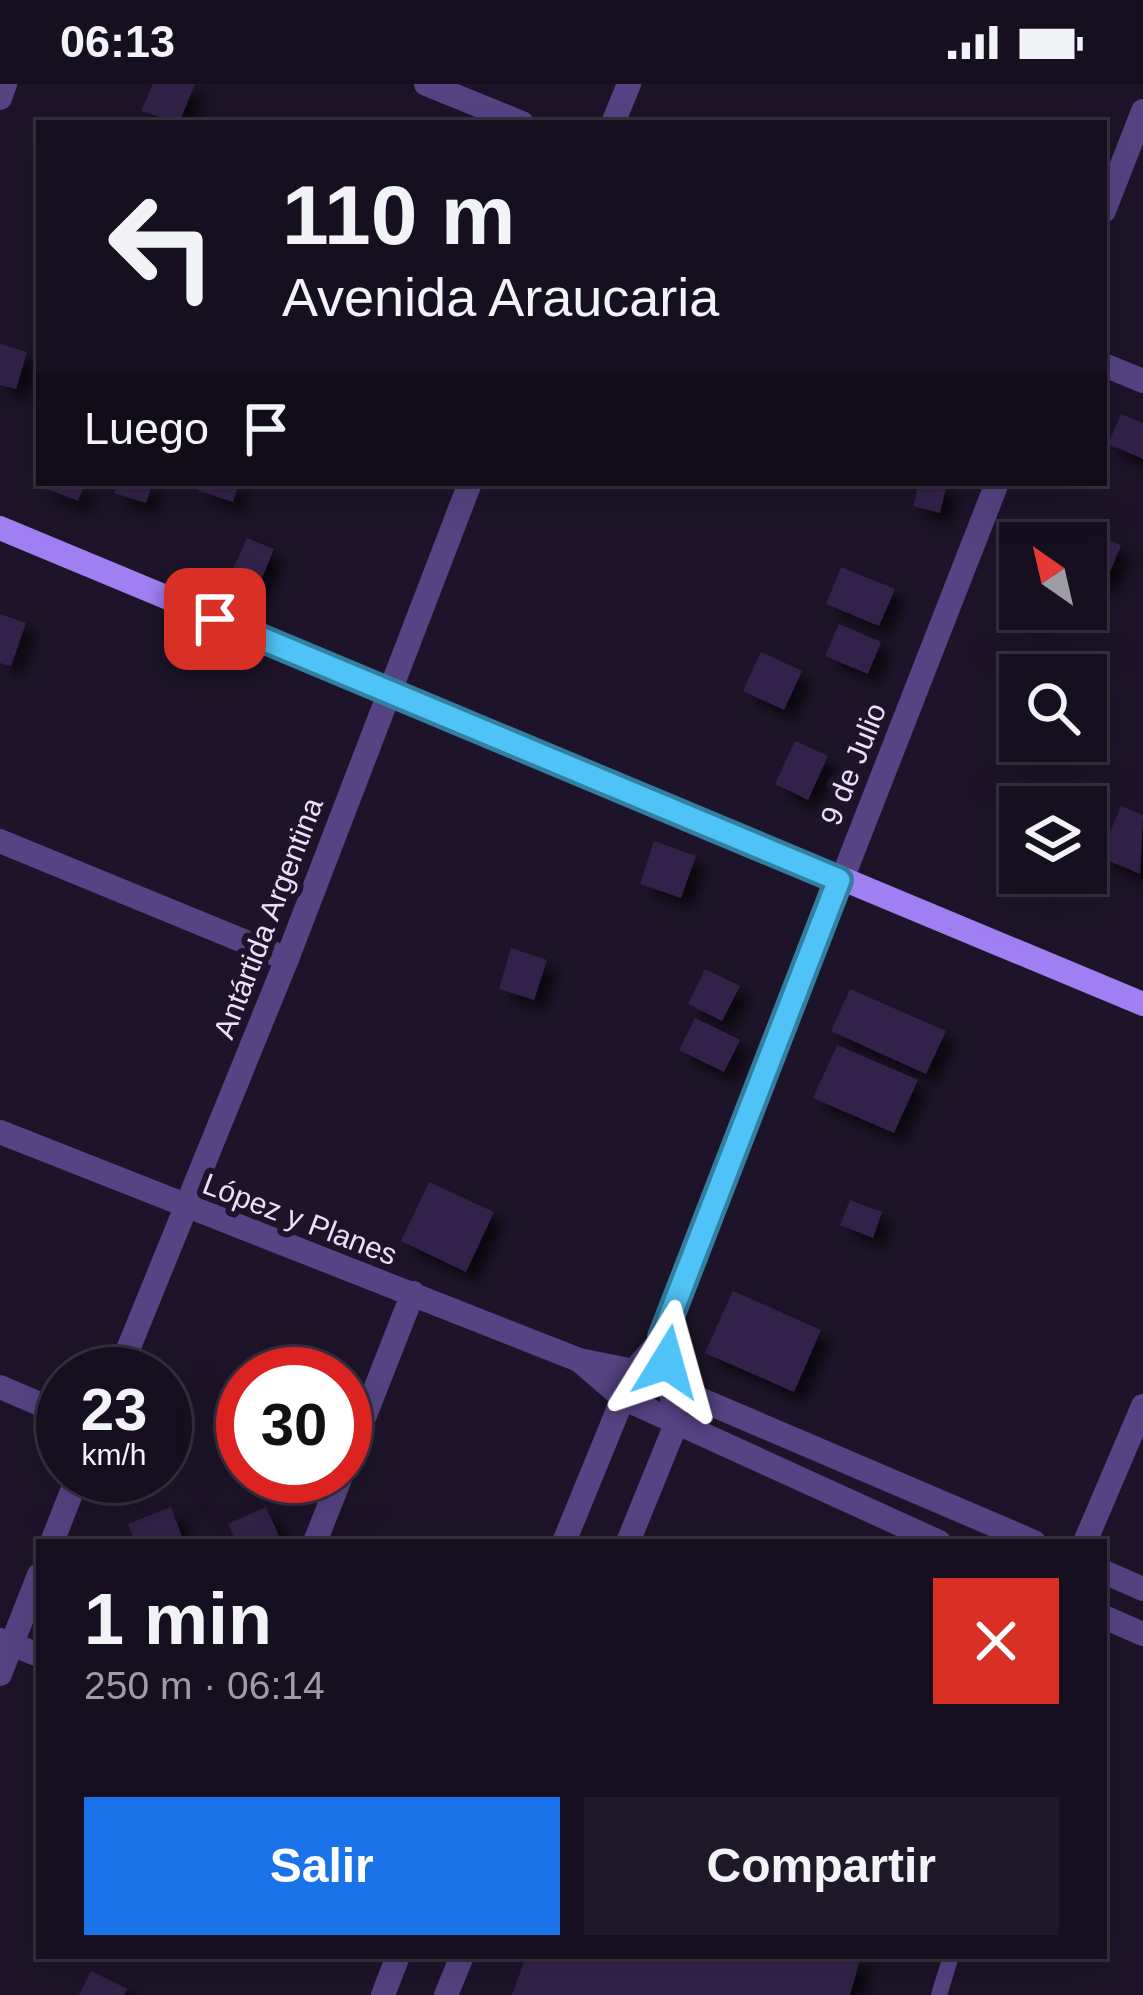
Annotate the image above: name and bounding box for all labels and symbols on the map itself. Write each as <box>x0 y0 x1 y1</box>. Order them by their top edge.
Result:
north arrow <box>999 522 1107 630</box>
pin <box>164 568 266 670</box>
street label: 9 de Julio <box>814 698 892 830</box>
street label: Antártida Argentina <box>207 793 329 1043</box>
street label: López y Planes <box>198 1167 402 1271</box>
position arrow <box>604 1299 730 1425</box>
speed limit sign: 30 <box>216 1347 372 1503</box>

